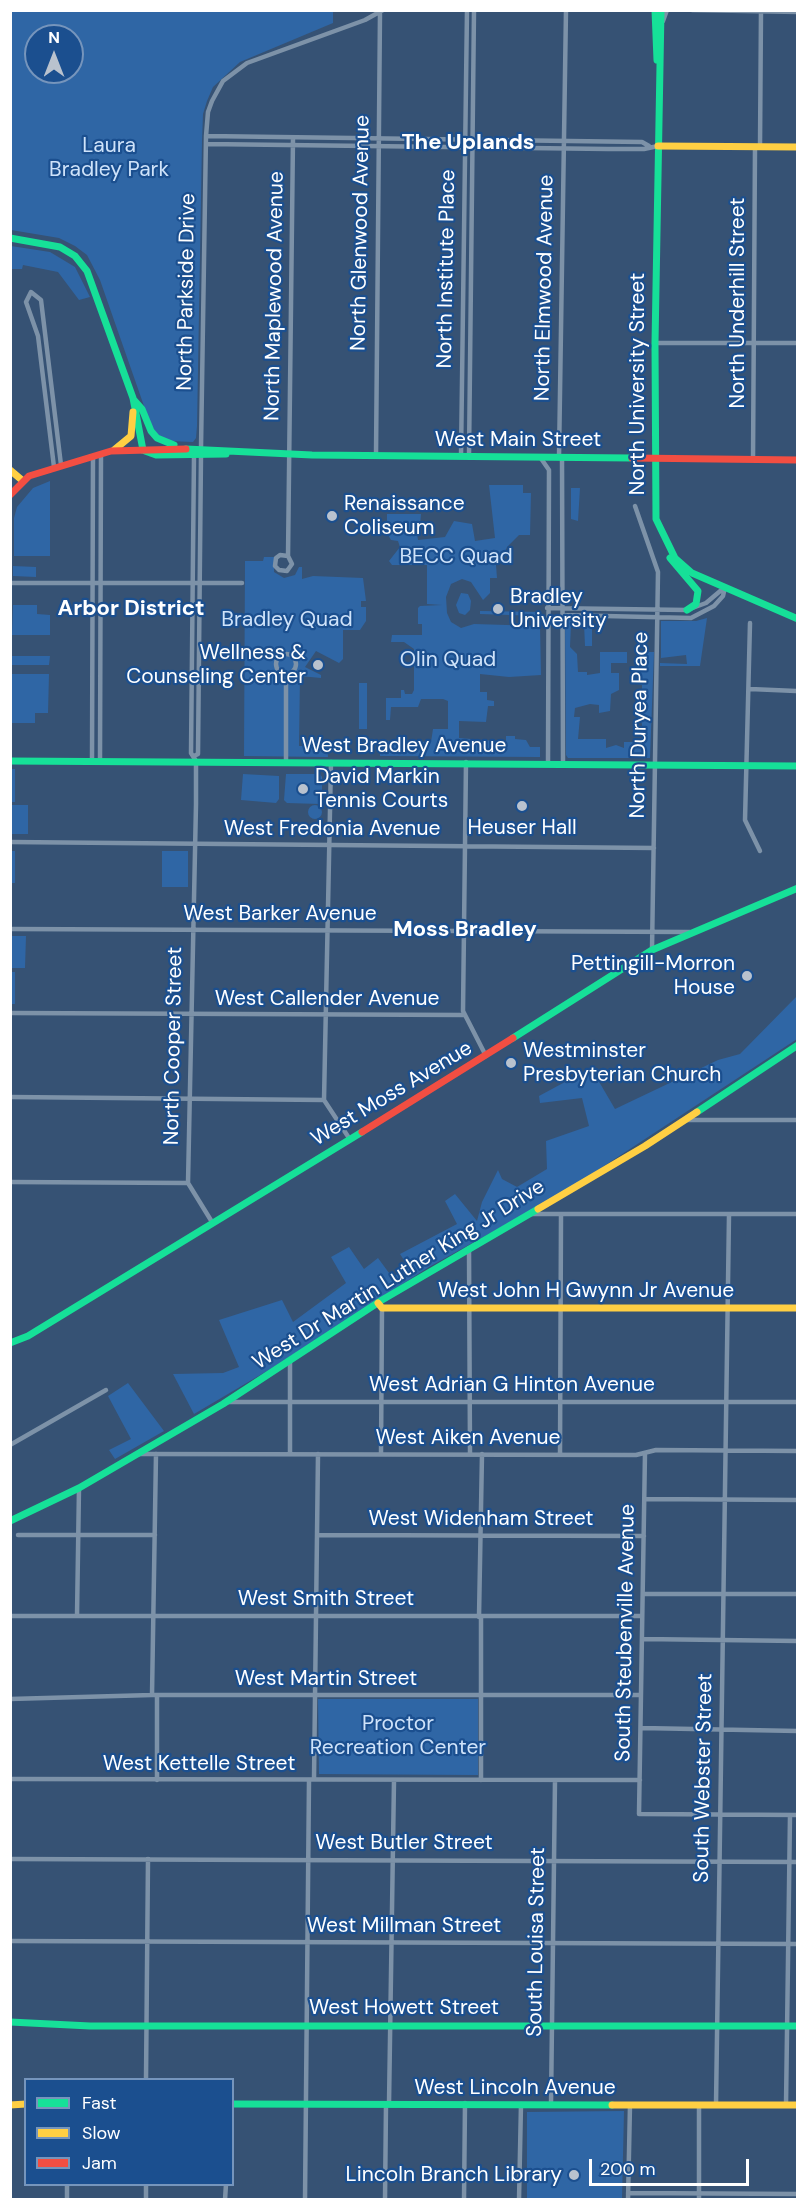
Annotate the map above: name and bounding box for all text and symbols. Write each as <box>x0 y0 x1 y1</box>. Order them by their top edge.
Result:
north arrow <box>24 24 84 84</box>
text: N <box>48 27 60 48</box>
street label: North Glenwood Avenue <box>346 115 376 351</box>
district label: The Uplands <box>401 130 535 156</box>
park label: Laura Bradley Park <box>49 133 169 183</box>
street label: North Institute Place <box>433 169 461 369</box>
street label: North Maplewood Avenue <box>260 171 290 421</box>
street label: North Elmwood Avenue <box>530 175 560 401</box>
street label: North Parkside Drive <box>173 193 201 391</box>
street label: North Underhill Street <box>725 198 751 408</box>
street label: North University Street <box>625 273 651 495</box>
street label: West Main Street <box>435 427 601 453</box>
place label: Renaissance Coliseum <box>344 491 465 541</box>
marker: Renaissance Coliseum <box>325 509 339 523</box>
park label: BECC Quad <box>399 544 513 570</box>
place label: Bradley University <box>510 584 607 634</box>
district label: Arbor District <box>58 596 204 622</box>
marker: Bradley University <box>491 602 505 616</box>
park label: Bradley Quad <box>221 607 353 633</box>
street label: North Duryea Place <box>626 631 654 819</box>
place label: Wellness & Counseling Center <box>126 640 306 690</box>
park label: Olin Quad <box>400 647 496 673</box>
marker: Wellness & Counseling Center <box>311 658 325 672</box>
street label: West Bradley Avenue <box>302 733 506 759</box>
place label: David Markin Tennis Courts <box>315 764 448 814</box>
marker: David Markin Tennis Courts <box>296 782 310 796</box>
marker: Heuser Hall <box>515 799 529 813</box>
place label: Heuser Hall <box>467 815 577 841</box>
street label: West Fredonia Avenue <box>224 816 440 842</box>
street label: West Barker Avenue <box>183 901 377 927</box>
district label: Moss Bradley <box>393 917 537 943</box>
street label: North Cooper Street <box>160 947 188 1145</box>
place label: Pettingill-Morron House <box>571 951 735 1001</box>
marker: Pettingill-Morron House <box>740 969 754 983</box>
street label: West Callender Avenue <box>215 986 439 1012</box>
street label: West Moss Avenue <box>307 1036 477 1152</box>
place label: Westminster Presbyterian Church <box>523 1038 721 1088</box>
marker: Westminster Presbyterian Church <box>504 1056 518 1070</box>
street label: West Dr Martin Luther King Jr Drive <box>248 1174 550 1376</box>
street label: West John H Gwynn Jr Avenue <box>438 1278 734 1304</box>
street label: West Adrian G Hinton Avenue <box>369 1372 655 1398</box>
street label: West Aiken Avenue <box>376 1425 560 1451</box>
street label: South Steubenville Avenue <box>611 1504 641 1762</box>
street label: West Widenham Street <box>369 1506 593 1532</box>
street label: West Smith Street <box>238 1586 414 1612</box>
street label: West Martin Street <box>235 1666 417 1692</box>
street label: South Webster Street <box>690 1673 718 1883</box>
park label: Proctor Recreation Center <box>310 1711 486 1761</box>
street label: West Kettelle Street <box>103 1751 295 1777</box>
street label: West Butler Street <box>315 1830 493 1856</box>
street label: South Louisa Street <box>523 1847 551 2037</box>
street label: West Millman Street <box>307 1913 501 1939</box>
street label: West Howett Street <box>309 1995 499 2021</box>
street label: West Lincoln Avenue <box>414 2075 616 2101</box>
legend <box>24 2078 234 2186</box>
text: Fast <box>82 2091 117 2115</box>
text: Slow <box>82 2121 121 2145</box>
scale bar <box>592 2147 752 2185</box>
text: Jam <box>82 2151 117 2175</box>
text: 200 m <box>600 2157 656 2181</box>
place label: Lincoln Branch Library <box>346 2162 562 2188</box>
marker: Lincoln Branch Library <box>567 2168 581 2182</box>

